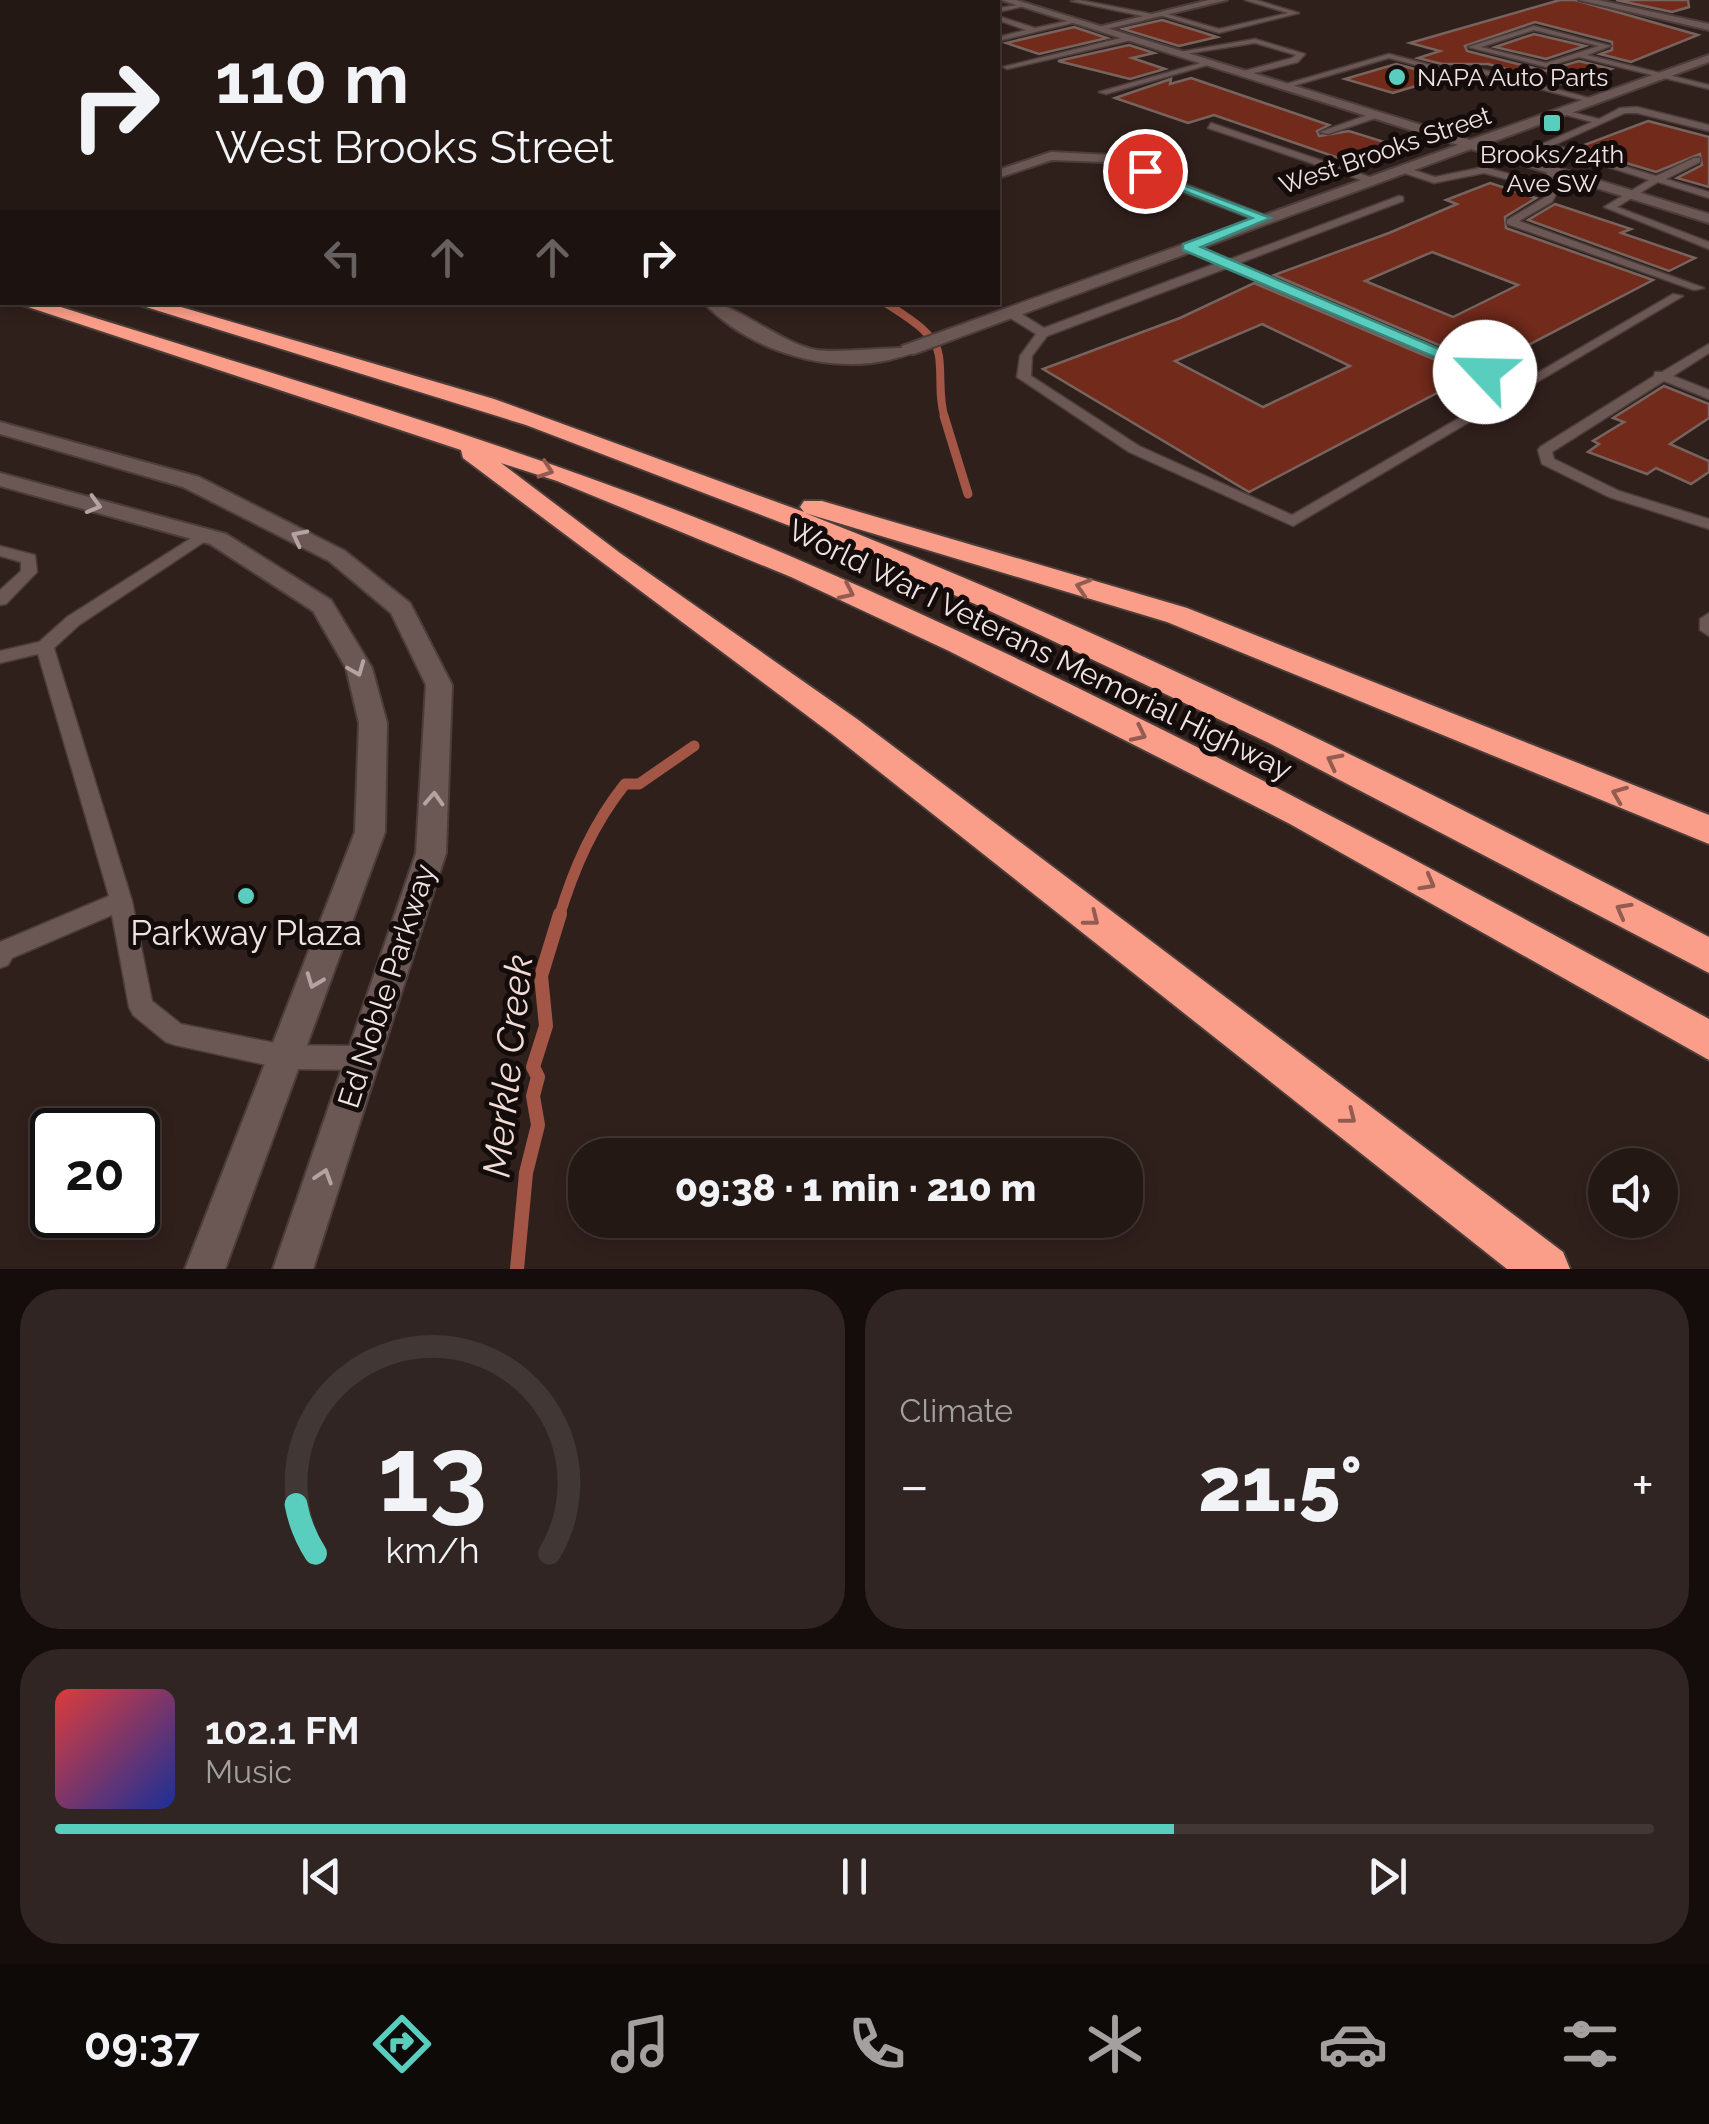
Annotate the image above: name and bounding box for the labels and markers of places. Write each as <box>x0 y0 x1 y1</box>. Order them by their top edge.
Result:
place label: NAPA Auto Parts <box>1417 62 1608 92</box>
marker: NAPA Auto Parts <box>1386 66 1408 88</box>
marker: Brooks/24th Ave SW <box>1541 112 1563 134</box>
pin <box>1103 129 1188 214</box>
place label: Brooks/24th Ave SW <box>1480 139 1624 198</box>
marker: Parkway Plaza <box>235 885 257 907</box>
place label: Parkway Plaza <box>130 912 362 953</box>

